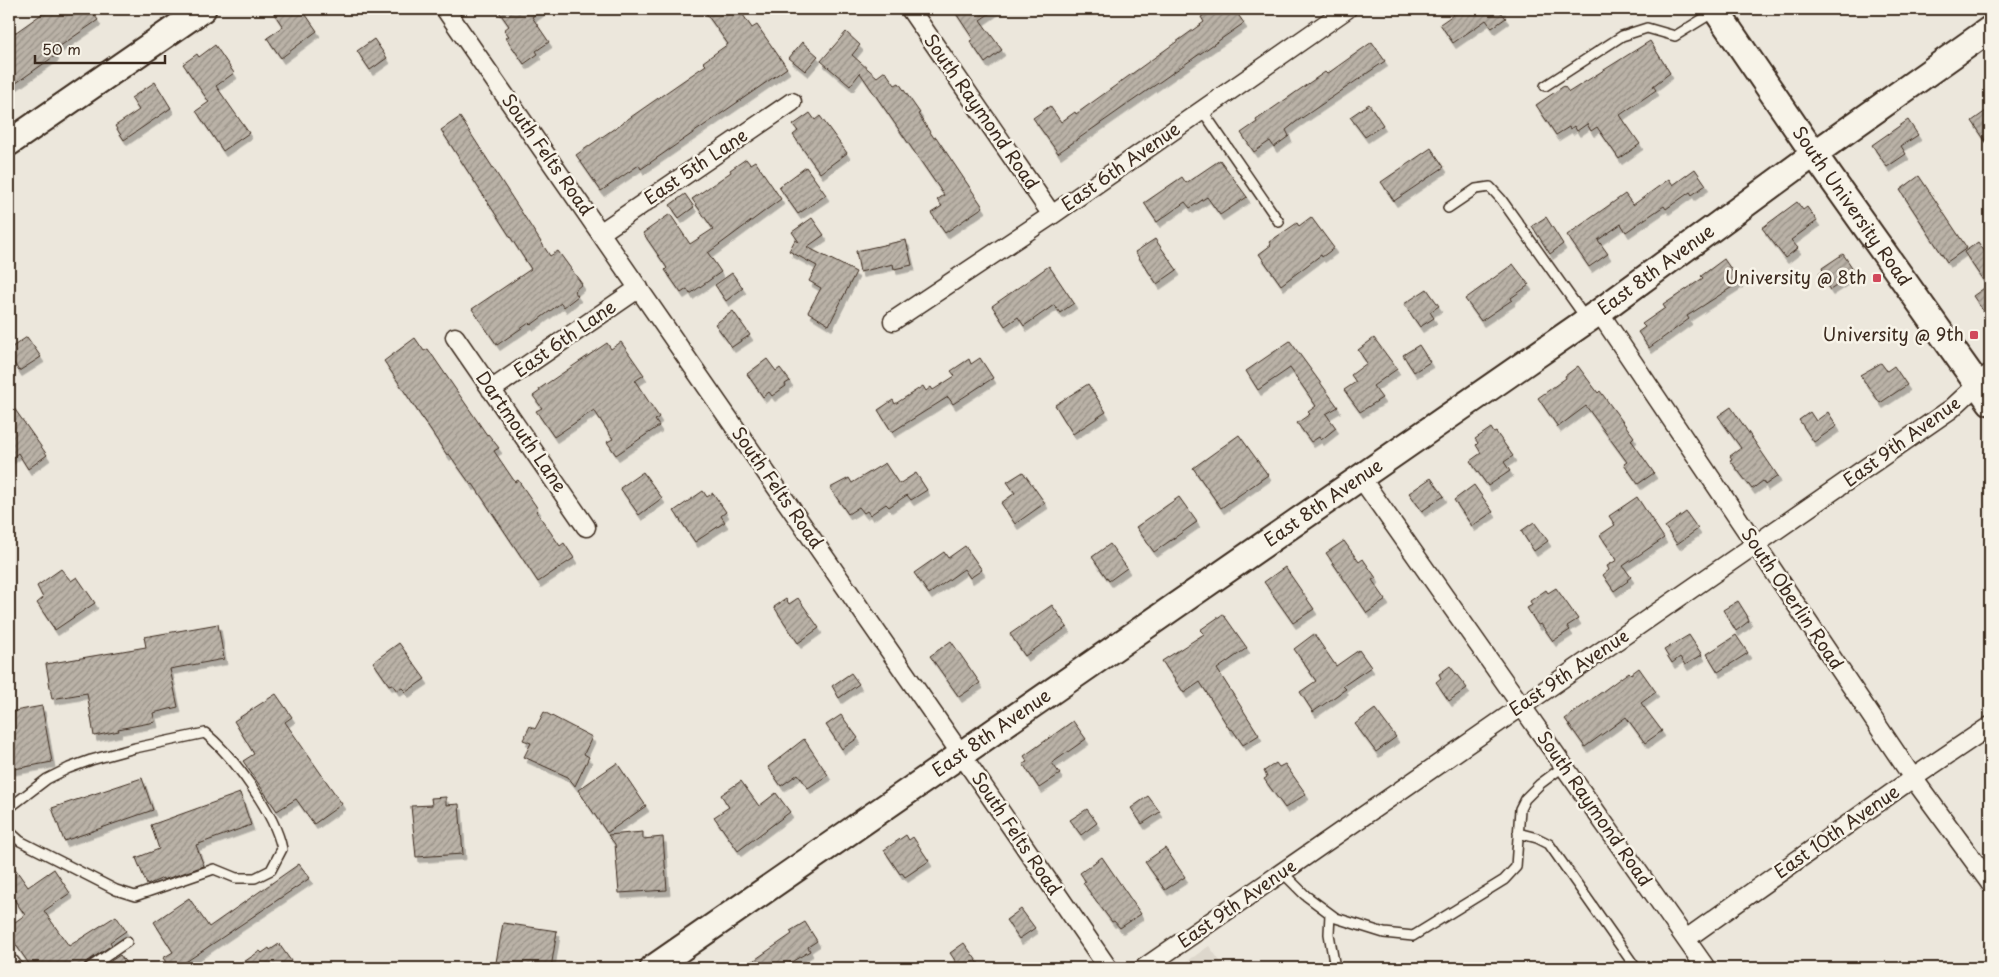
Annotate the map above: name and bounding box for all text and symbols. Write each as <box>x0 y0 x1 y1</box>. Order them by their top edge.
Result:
street label: South Raymond Road <box>918 28 1046 194</box>
scale bar <box>35 32 165 64</box>
text: 50 m <box>42 37 81 60</box>
street label: South Felts Road <box>496 88 600 221</box>
street label: East 6th Avenue <box>1055 115 1185 217</box>
street label: South University Road <box>1787 120 1919 291</box>
street label: East 5th Lane <box>638 121 752 210</box>
street label: East 8th Avenue <box>1591 217 1719 321</box>
place label: University @ 8th <box>1725 263 1867 290</box>
marker: University @ 8th <box>1871 272 1883 284</box>
street label: East 6th Lane <box>507 292 621 383</box>
place label: University @ 9th <box>1823 320 1964 347</box>
marker: University @ 9th <box>1968 329 1980 341</box>
street label: Dartmouth Lane <box>470 365 574 497</box>
street label: East 9th Avenue <box>1837 389 1965 493</box>
street label: South Felts Road <box>726 421 830 554</box>
street label: East 8th Avenue <box>1258 451 1388 553</box>
street label: South Oberlin Road <box>1736 522 1851 675</box>
street label: East 9th Avenue <box>1503 622 1633 722</box>
street label: East 8th Avenue <box>926 681 1056 783</box>
street label: South Raymond Road <box>1531 725 1659 891</box>
street label: South Felts Road <box>966 766 1069 900</box>
street label: East 10th Avenue <box>1768 777 1904 884</box>
street label: East 9th Avenue <box>1171 852 1301 954</box>

